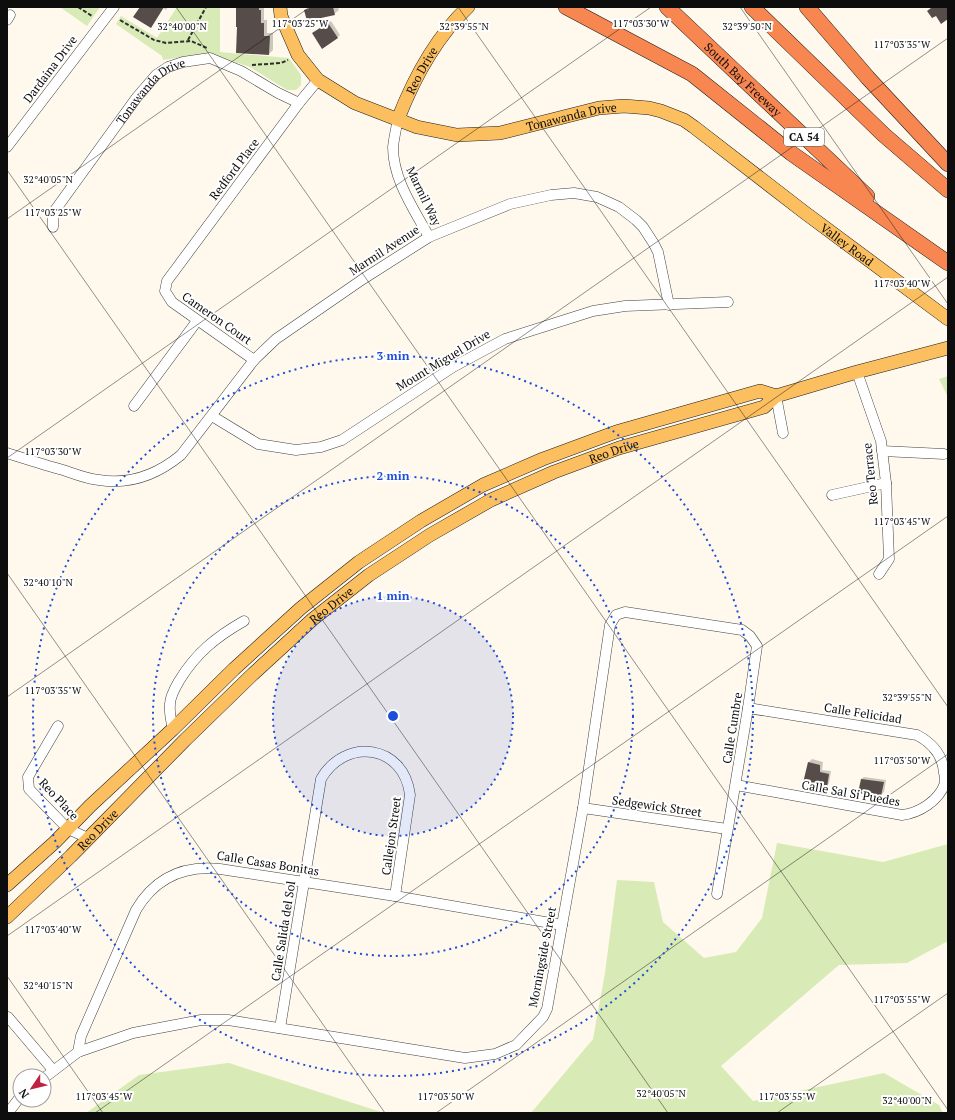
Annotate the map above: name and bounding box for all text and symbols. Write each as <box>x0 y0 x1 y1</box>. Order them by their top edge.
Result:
text: 117°03'25"W <box>272 17 329 30</box>
text: 117°03'30"W <box>613 17 670 30</box>
text: 32°40'00"N <box>157 20 207 33</box>
text: 32°39'55"N <box>439 20 489 33</box>
text: 32°39'50"N <box>722 20 772 33</box>
street label: Dardaina Drive <box>20 32 80 106</box>
text: 117°03'35"W <box>874 38 931 51</box>
street label: South Bay Freeway <box>701 39 786 120</box>
street label: Reo Drive <box>402 44 440 96</box>
street label: Tonawanda Drive <box>112 54 187 127</box>
street label: Tonawanda Drive <box>524 99 617 134</box>
road number: CA 54 <box>784 128 824 146</box>
street label: Redford Place <box>206 135 262 203</box>
street label: Marmil Way <box>403 164 445 229</box>
text: 32°40'05"N <box>23 173 73 186</box>
text: 117°03'25"W <box>25 206 82 219</box>
street label: Valley Road <box>818 220 877 269</box>
street label: Marmil Avenue <box>346 222 422 278</box>
text: 117°03'40"W <box>874 277 931 290</box>
street label: Cameron Court <box>179 288 255 348</box>
street label: Mount Miguel Drive <box>393 326 493 394</box>
text: 3 min <box>377 348 410 363</box>
street label: Reo Drive <box>587 435 640 466</box>
street label: Reo Terrace <box>859 442 881 506</box>
text: 117°03'30"W <box>25 445 82 458</box>
text: 2 min <box>377 468 410 483</box>
text: 117°03'45"W <box>874 515 931 528</box>
text: 32°40'10"N <box>23 576 73 589</box>
street label: Reo Drive <box>306 583 356 627</box>
text: 1 min <box>377 588 410 603</box>
text: 117°03'35"W <box>25 684 82 697</box>
street label: Calle Cumbre <box>719 691 745 765</box>
text: 32°39'55"N <box>882 691 932 704</box>
street label: Calle Felicidad <box>823 699 903 727</box>
centre of rings <box>386 709 400 723</box>
text: 117°03'50"W <box>874 754 931 767</box>
street label: Reo Place <box>36 775 82 823</box>
street label: Calle Sal Si Puedes <box>801 777 901 809</box>
street label: Sedgewick Street <box>611 792 703 820</box>
street label: Callejon Street <box>378 795 404 876</box>
street label: Reo Drive <box>74 806 121 853</box>
street label: Calle Casas Bonitas <box>216 847 320 879</box>
street label: Calle Salida del Sol <box>268 879 298 982</box>
street label: Morningside Street <box>525 905 559 1009</box>
text: 117°03'40"W <box>25 923 82 936</box>
text: 32°40'15"N <box>23 979 73 992</box>
text: 117°03'55"W <box>874 993 931 1006</box>
north arrow <box>12 1068 52 1108</box>
text: N <box>15 1086 32 1101</box>
text: 32°40'05"N <box>636 1087 686 1100</box>
text: 117°03'45"W <box>76 1090 133 1103</box>
text: 117°03'50"W <box>418 1090 475 1103</box>
text: 117°03'55"W <box>759 1090 816 1103</box>
text: 32°40'00"N <box>882 1094 932 1107</box>

